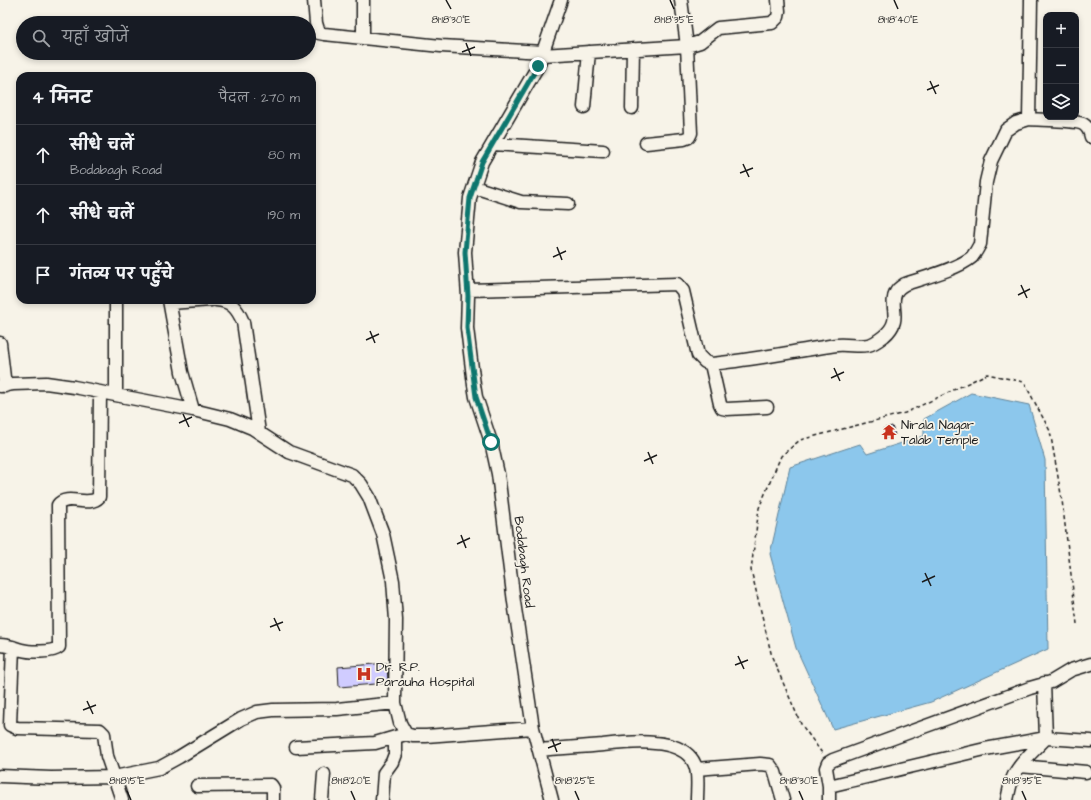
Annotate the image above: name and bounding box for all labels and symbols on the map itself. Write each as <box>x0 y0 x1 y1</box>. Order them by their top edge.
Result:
text: 81°18'30"E <box>431 13 471 27</box>
text: 81°18'35"E <box>654 13 694 27</box>
text: 81°18'40"E <box>878 13 918 27</box>
route end <box>529 57 547 75</box>
place label: Nirala Nagar Talab Temple <box>901 416 978 449</box>
temple icon: Nirala Nagar Talab Temple <box>880 423 898 441</box>
route start <box>482 433 500 451</box>
street label: Bodabagh Road <box>508 515 539 609</box>
place label: Dr. R.P. Parauha Hospital <box>376 658 474 691</box>
hospital icon: Dr. R.P. Parauha Hospital <box>355 665 373 683</box>
text: 81°18'15"E <box>109 774 145 788</box>
text: 81°18'20"E <box>331 774 371 788</box>
text: 81°18'25"E <box>555 774 595 788</box>
text: 81°18'30"E <box>779 774 819 788</box>
text: 81°18'35"E <box>1002 774 1042 788</box>

